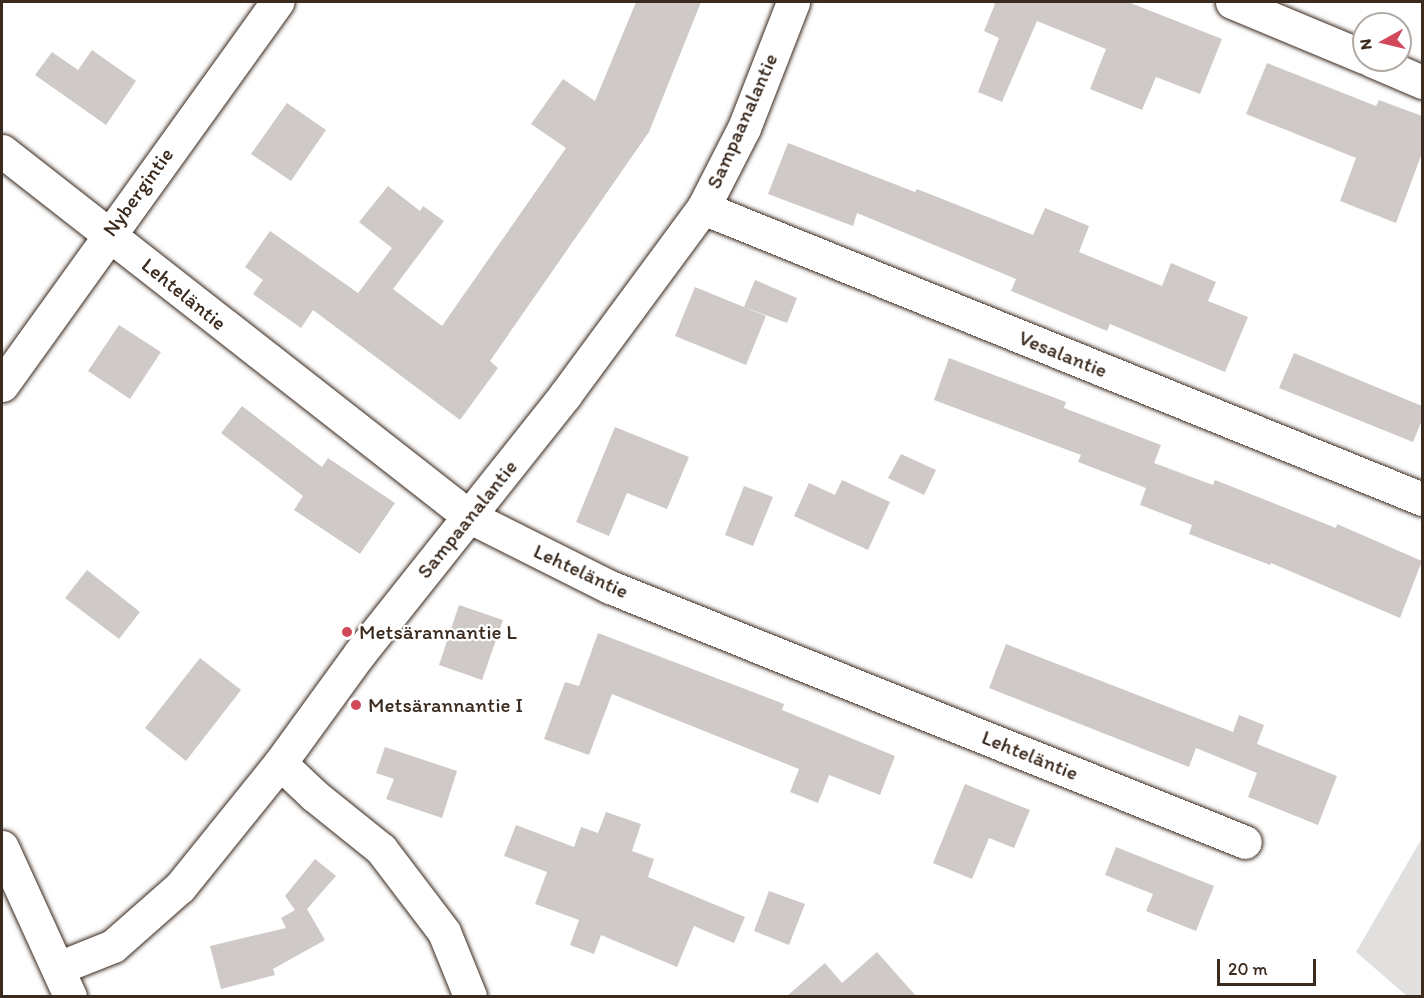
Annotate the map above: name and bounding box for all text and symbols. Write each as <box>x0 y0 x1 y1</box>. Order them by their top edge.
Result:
north arrow <box>1352 12 1412 72</box>
text: N <box>1356 38 1376 51</box>
street label: Sampaanalantie <box>701 49 783 193</box>
street label: Nybergintie <box>97 143 179 241</box>
street label: Lehteläntie <box>137 252 231 336</box>
street label: Vesalantie <box>1015 325 1111 383</box>
street label: Sampaanalantie <box>411 455 523 583</box>
street label: Lehteläntie <box>530 538 632 604</box>
place label: Metsärannantie L <box>359 619 517 645</box>
marker: Metsärannantie L <box>340 625 354 639</box>
place label: Metsärannantie I <box>368 692 523 718</box>
marker: Metsärannantie I <box>349 698 363 712</box>
street label: Lehteläntie <box>978 724 1082 786</box>
scale bar <box>1220 947 1319 985</box>
text: 20 m <box>1228 958 1268 980</box>

